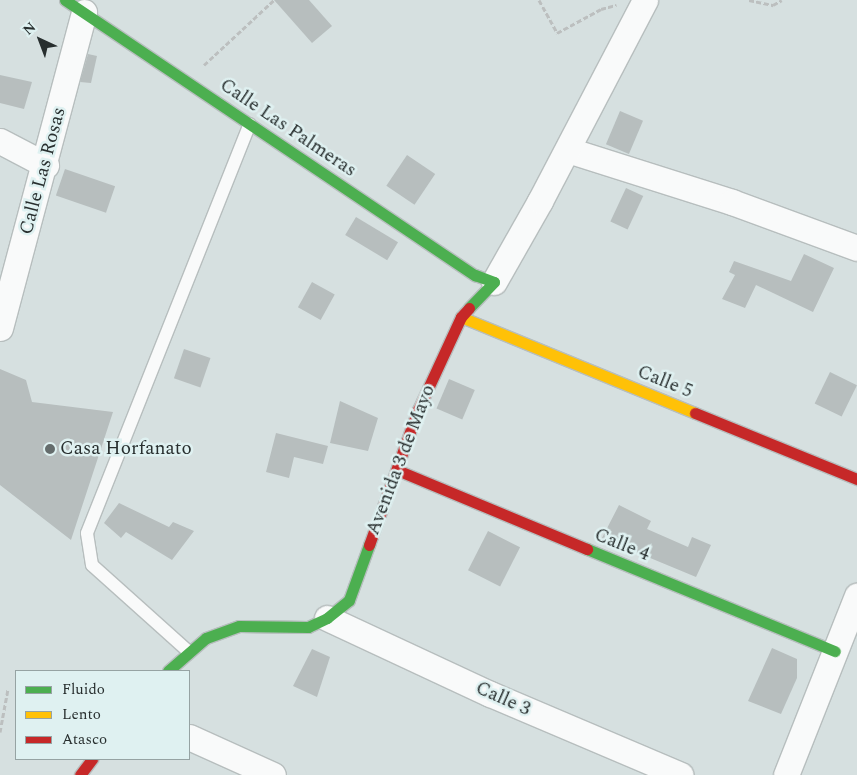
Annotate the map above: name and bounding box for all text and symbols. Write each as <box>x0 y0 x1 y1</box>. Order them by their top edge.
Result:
north arrow <box>15 15 65 65</box>
text: N <box>18 17 41 40</box>
street label: Calle Las Palmeras <box>215 74 361 182</box>
street label: Calle Las Rosas <box>15 105 71 237</box>
street label: Calle 5 <box>634 361 696 403</box>
street label: Avenida 3 de Mayo <box>362 382 440 538</box>
place label: Casa Horfanato <box>60 438 192 460</box>
marker: Casa Horfanato <box>44 443 56 455</box>
street label: Calle 4 <box>591 524 653 566</box>
legend <box>15 670 190 760</box>
street label: Calle 3 <box>472 677 534 721</box>
text: Fluido <box>62 678 105 701</box>
text: Lento <box>62 703 101 726</box>
text: Atasco <box>62 728 107 751</box>

